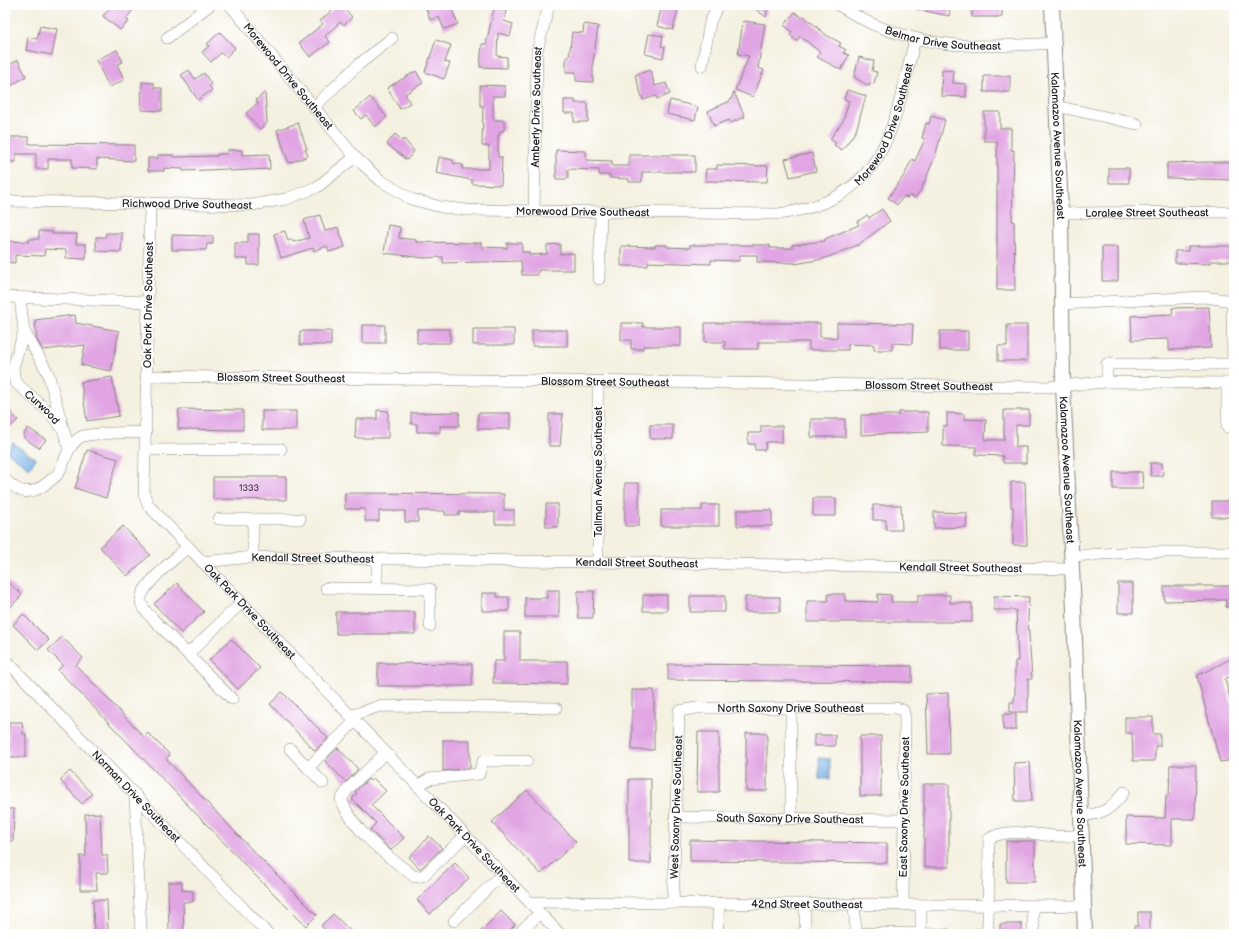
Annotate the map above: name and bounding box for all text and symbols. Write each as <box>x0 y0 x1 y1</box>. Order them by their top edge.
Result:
street label: Morewood Drive Southeast <box>241 21 336 133</box>
street label: Belmar Drive Southeast <box>883 24 1002 53</box>
street label: Amberly Drive Southeast <box>529 45 545 168</box>
street label: Morewood Drive Southeast <box>852 61 916 189</box>
street label: Kalamazoo Avenue Southeast <box>1048 72 1067 220</box>
street label: Richwood Drive Southeast <box>122 197 253 212</box>
street label: Morewood Drive Southeast <box>516 205 650 219</box>
street label: Loralee Street Southeast <box>1085 206 1209 220</box>
street label: Oak Park Drive Southeast <box>141 241 156 368</box>
street label: Blossom Street Southeast <box>217 371 346 385</box>
street label: Blossom Street Southeast <box>541 375 670 389</box>
street label: Blossom Street Southeast <box>865 379 994 393</box>
street label: Curwood <box>22 387 62 427</box>
street label: Kalamazoo Avenue Southeast <box>1057 396 1077 544</box>
street label: Tallman Avenue Southeast <box>592 406 605 537</box>
house number: 1333 <box>239 483 260 494</box>
street label: Kendall Street Southeast <box>251 551 375 566</box>
street label: Kendall Street Southeast <box>575 556 699 571</box>
street label: Kendall Street Southeast <box>899 560 1023 575</box>
street label: Oak Park Drive Southeast <box>201 561 299 662</box>
street label: North Saxony Drive Southeast <box>717 702 865 715</box>
street label: Kalamazoo Avenue Southeast <box>1071 719 1089 868</box>
street label: West Saxony Drive Southeast <box>668 734 685 879</box>
street label: East Saxony Drive Southeast <box>897 736 912 878</box>
street label: Norman Drive Southeast <box>89 748 183 846</box>
street label: Oak Park Drive Southeast <box>426 795 523 896</box>
street label: South Saxony Drive Southeast <box>716 812 864 826</box>
street label: 42nd Street Southeast <box>751 898 863 911</box>

